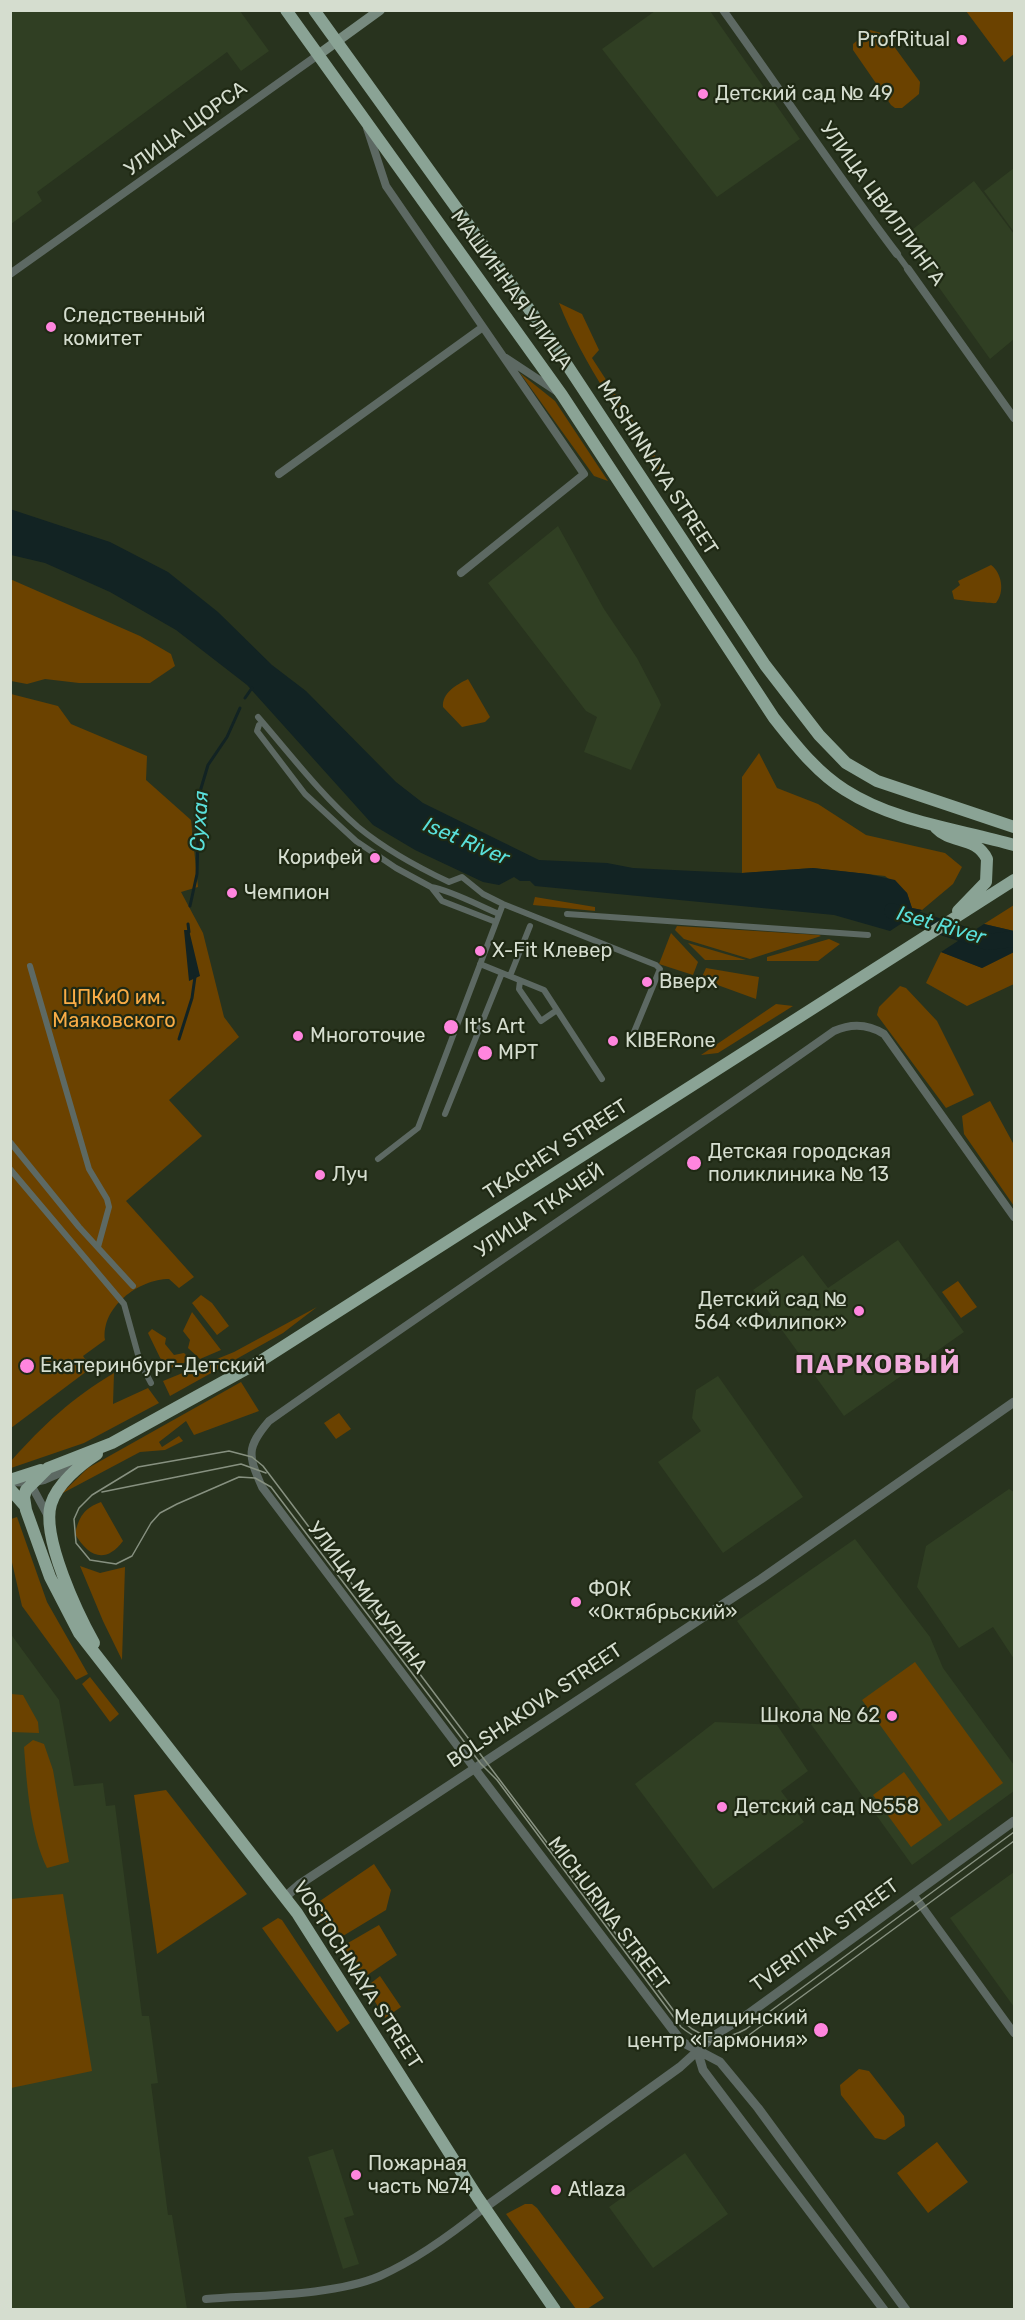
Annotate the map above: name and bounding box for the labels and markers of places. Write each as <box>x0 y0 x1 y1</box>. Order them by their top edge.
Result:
place label: ProfRitual <box>857 28 950 52</box>
marker: ProfRitual <box>955 33 969 47</box>
place label: Детский сад № 49 <box>715 82 893 106</box>
marker: Детский сад № 49 <box>696 87 710 101</box>
place label: Следственный комитет <box>63 304 206 351</box>
marker: Следственный комитет <box>44 320 58 334</box>
place label: Корифей <box>277 846 363 870</box>
marker: Корифей <box>368 851 382 865</box>
place label: Чемпион <box>244 881 330 905</box>
marker: Чемпион <box>225 886 239 900</box>
place label: X-Fit Клевер <box>492 939 612 963</box>
marker: X-Fit Клевер <box>473 944 487 958</box>
place label: Вверх <box>659 970 717 994</box>
marker: Вверх <box>640 975 654 989</box>
place label: It's Art <box>464 1015 525 1039</box>
marker: It's Art <box>442 1018 460 1036</box>
place label: Многоточие <box>310 1024 426 1048</box>
marker: Многоточие <box>291 1029 305 1043</box>
place label: KIBERone <box>625 1029 716 1053</box>
marker: KIBERone <box>606 1034 620 1048</box>
place label: МРТ <box>498 1041 538 1065</box>
marker: МРТ <box>476 1044 494 1062</box>
place label: Детская городская поликлиника № 13 <box>708 1140 891 1187</box>
marker: Детская городская поликлиника № 13 <box>685 1154 703 1172</box>
place label: Луч <box>332 1163 368 1187</box>
marker: Луч <box>313 1168 327 1182</box>
place label: Детский сад № 564 «Филипок» <box>694 1288 847 1335</box>
marker: Детский сад № 564 «Филипок» <box>852 1304 866 1318</box>
place label: Екатеринбург-Детский <box>40 1354 265 1378</box>
marker: Екатеринбург-Детский <box>18 1357 36 1375</box>
place label: ФОК «Октябрьский» <box>588 1578 737 1625</box>
marker: ФОК «Октябрьский» <box>569 1595 583 1609</box>
place label: Школа № 62 <box>760 1704 880 1728</box>
marker: Школа № 62 <box>885 1709 899 1723</box>
place label: Детский сад №558 <box>734 1795 919 1819</box>
marker: Детский сад №558 <box>715 1800 729 1814</box>
place label: Медицинский центр «Гармония» <box>627 2006 808 2053</box>
marker: Медицинский центр «Гармония» <box>812 2021 830 2039</box>
place label: Пожарная часть №74 <box>368 2152 471 2199</box>
marker: Пожарная часть №74 <box>349 2168 363 2182</box>
place label: Atlaza <box>568 2178 626 2202</box>
marker: Atlaza <box>549 2183 563 2197</box>

